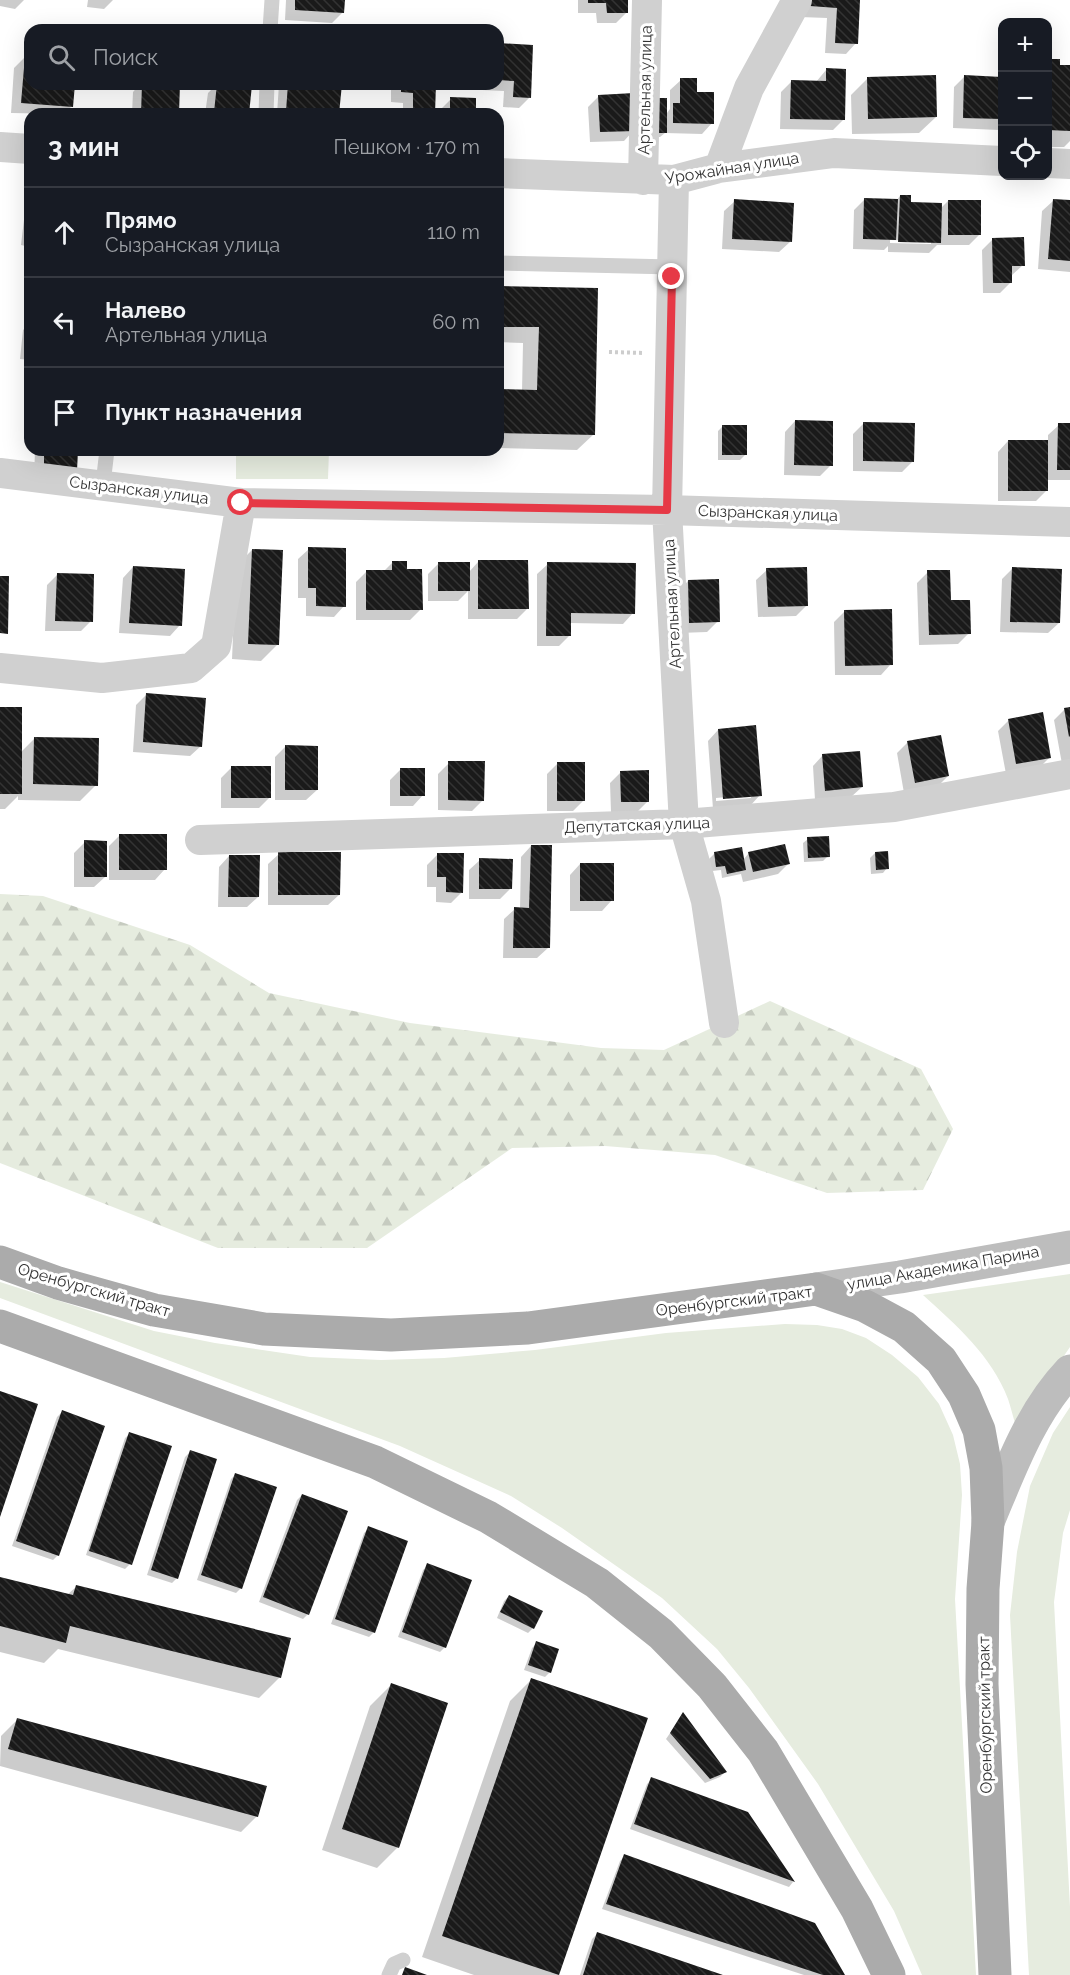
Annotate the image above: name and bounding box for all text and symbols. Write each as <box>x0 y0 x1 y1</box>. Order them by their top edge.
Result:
map controls <box>998 18 1052 180</box>
button: + <box>998 18 1052 72</box>
search box <box>24 24 504 90</box>
street label: Артельная улица <box>634 25 656 155</box>
icon: search <box>45 41 78 74</box>
text: Поиск <box>93 44 158 70</box>
button: − <box>998 72 1052 126</box>
button: locate <box>998 126 1052 180</box>
text: 3 мин <box>48 132 119 162</box>
text: Пешком · 170 m <box>333 135 480 159</box>
street label: Урожайная улица <box>664 148 800 188</box>
text: Прямо <box>105 207 177 233</box>
icon: ahead <box>48 216 81 249</box>
text: 110 m <box>427 220 480 244</box>
text: Сызранская улица <box>105 233 280 257</box>
route end <box>658 263 684 289</box>
text: Налево <box>105 297 186 323</box>
icon: left <box>48 306 81 339</box>
text: 60 m <box>432 310 480 334</box>
text: Артельная улица <box>105 323 267 347</box>
icon: arrive <box>48 396 81 429</box>
text: Пункт назначения <box>105 399 302 425</box>
street label: Сызранская улица <box>68 472 210 508</box>
route start <box>227 489 253 515</box>
street label: Сызранская улица <box>698 501 838 525</box>
street label: Артельная улица <box>659 539 685 669</box>
street label: Депутатская улица <box>564 813 710 837</box>
street label: улица Академика Парина <box>845 1242 1041 1294</box>
street label: Оренбургский тракт <box>16 1259 173 1321</box>
street label: Оренбургский тракт <box>655 1282 814 1320</box>
street label: Оренбургский тракт <box>974 1636 996 1794</box>

